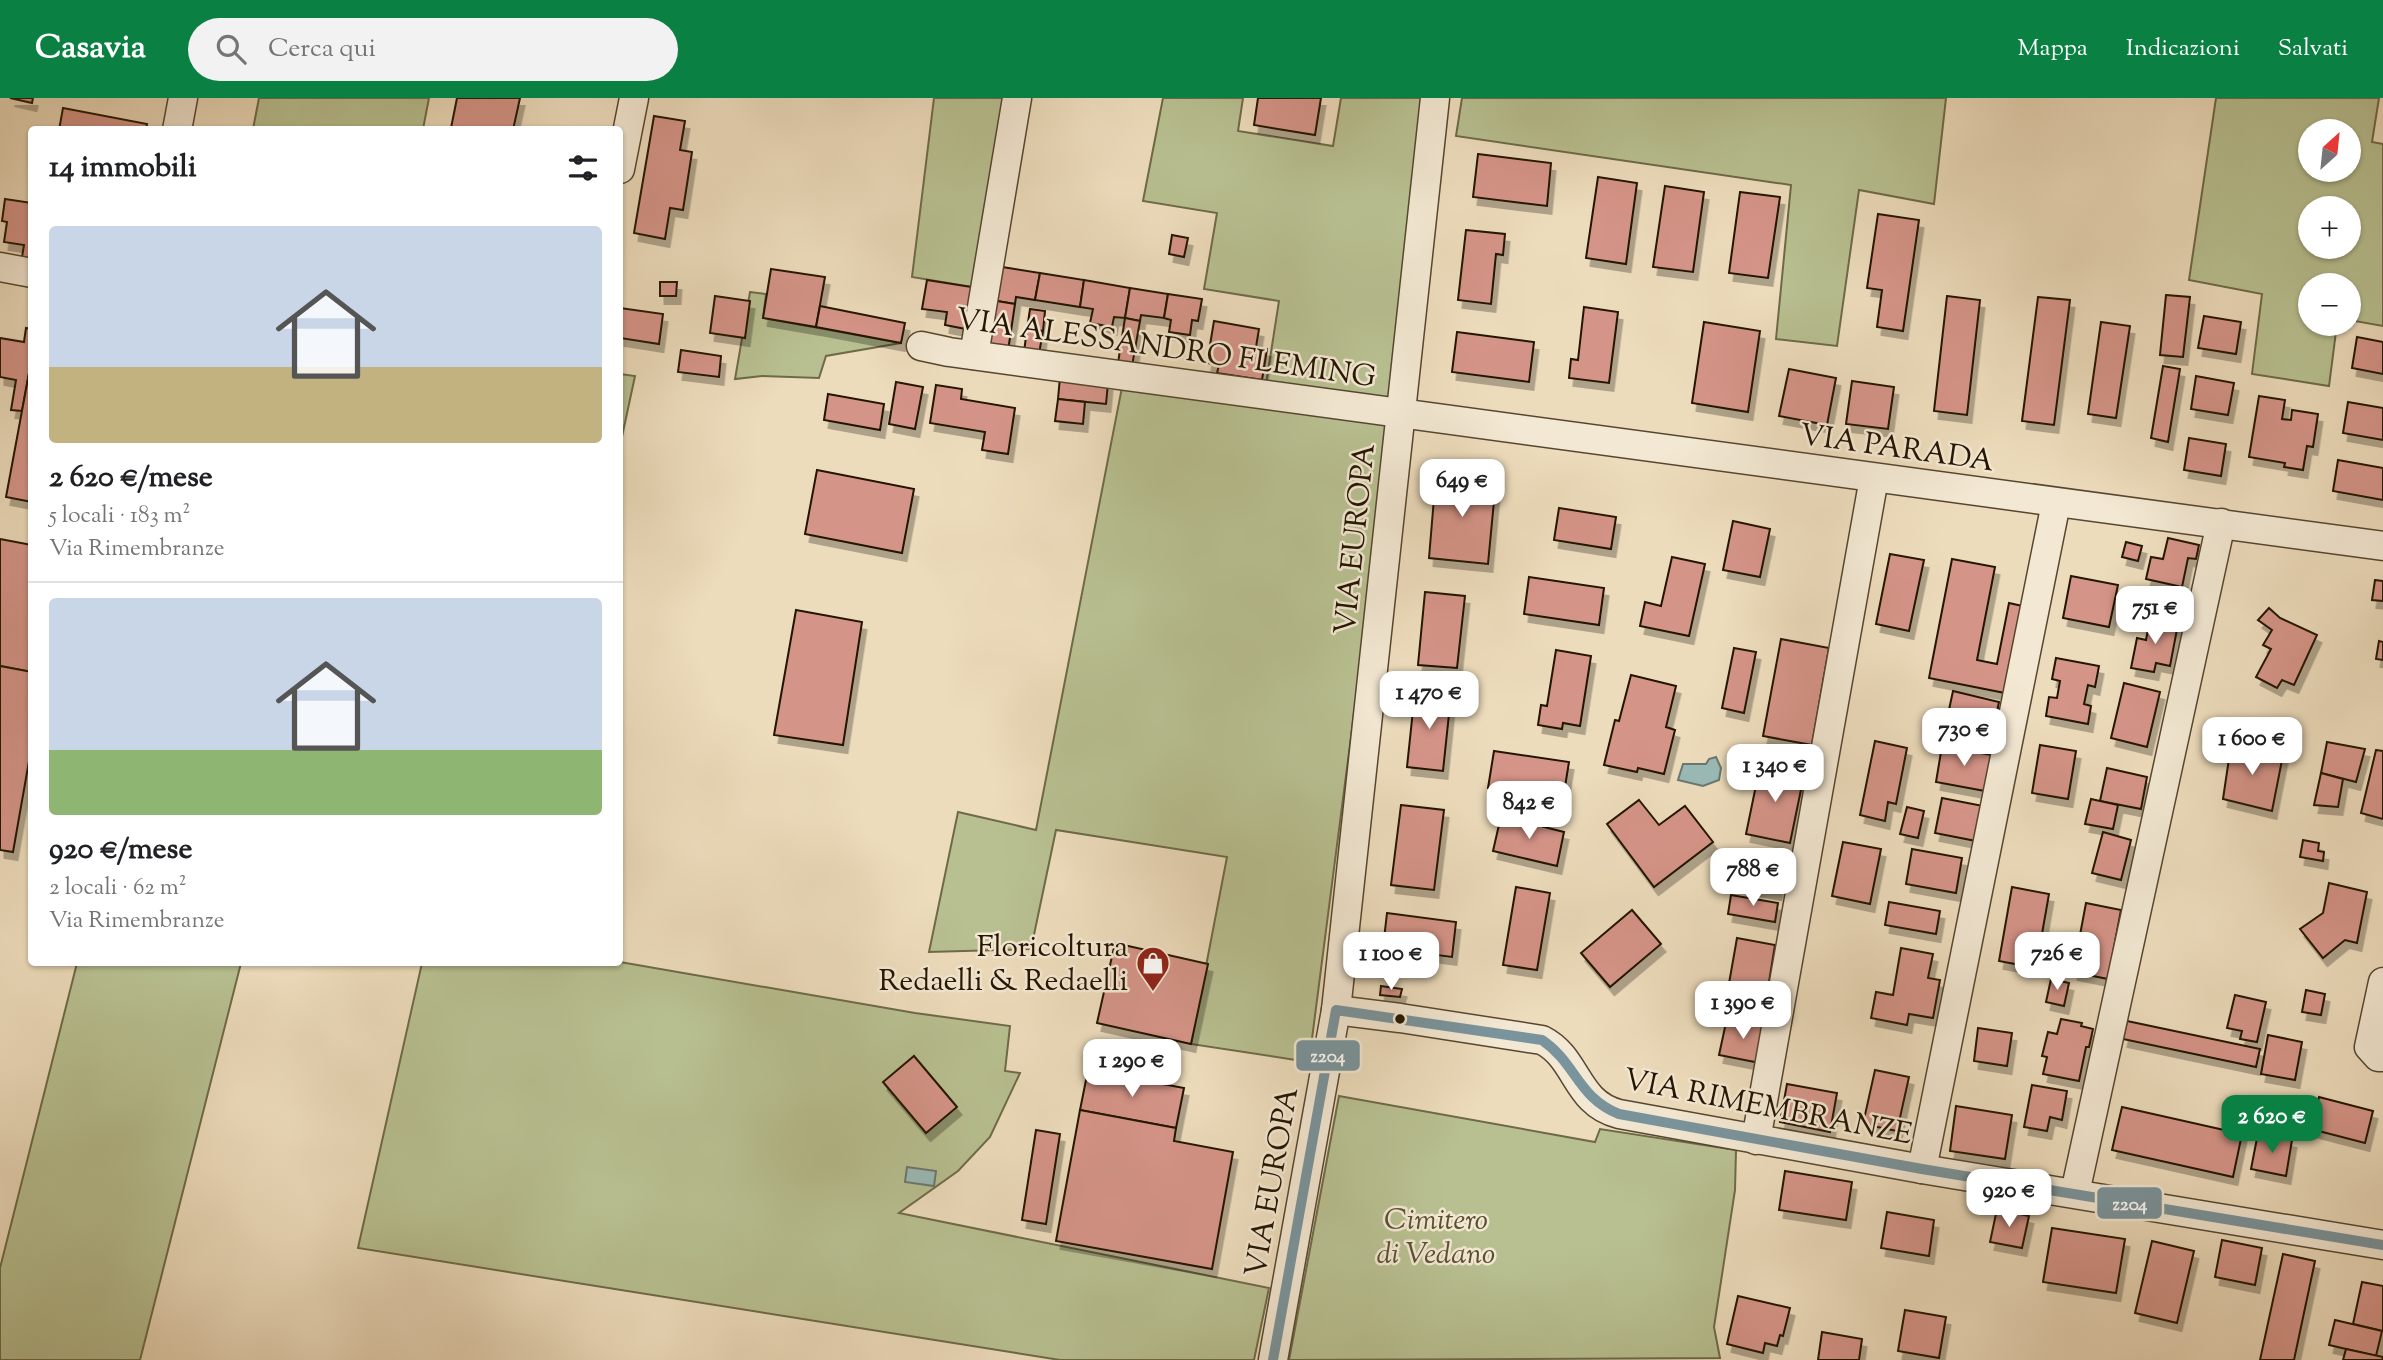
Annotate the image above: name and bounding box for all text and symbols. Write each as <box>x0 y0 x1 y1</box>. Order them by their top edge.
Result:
search box <box>188 18 678 81</box>
text: Casavia <box>35 25 146 73</box>
icon: search <box>212 30 250 68</box>
text: Cerca qui <box>268 31 376 68</box>
text: Mappa <box>2018 32 2088 66</box>
text: Indicazioni <box>2126 32 2240 66</box>
text: Salvati <box>2278 32 2348 66</box>
north arrow <box>2298 119 2361 182</box>
map controls <box>2298 119 2361 336</box>
text: 14 immobili <box>49 147 196 190</box>
icon: filters <box>564 149 602 187</box>
button: + <box>2298 196 2361 259</box>
icon: home <box>263 271 389 397</box>
button: − <box>2298 273 2361 336</box>
street label: VIA ALESSANDRO FLEMING <box>953 299 1378 400</box>
street label: VIA PARADA <box>1797 415 1997 484</box>
street label: VIA EUROPA <box>1325 441 1388 637</box>
text: 2 620 €/mese <box>49 457 213 500</box>
pin: 649 € <box>1413 460 1511 519</box>
text: 649 € <box>1436 465 1488 498</box>
text: 5 locali · 183 m² <box>49 500 190 533</box>
text: Via Rimembranze <box>49 533 224 566</box>
pin: 751 € <box>2106 587 2204 646</box>
text: 751 € <box>2132 592 2178 625</box>
icon: home <box>263 643 389 769</box>
pin: 1 470 € <box>1364 672 1494 731</box>
text: 1 470 € <box>1396 677 1462 710</box>
pin: 730 € <box>1915 708 2013 768</box>
text: 730 € <box>1938 714 1990 747</box>
pin: 1 600 € <box>2187 718 2317 777</box>
text: 1 600 € <box>2218 723 2286 756</box>
pin: 1 340 € <box>1710 744 1840 804</box>
text: 1 340 € <box>1743 750 1807 783</box>
pin: 842 € <box>1480 782 1578 841</box>
text: 842 € <box>1503 787 1555 820</box>
text: 920 €/mese <box>49 829 192 872</box>
pin: 788 € <box>1704 848 1802 908</box>
text: 788 € <box>1726 854 1780 887</box>
text: 2 locali · 62 m² <box>49 872 187 905</box>
text: Via Rimembranze <box>49 905 224 938</box>
place label: Floricoltura Redaelli & Redaelli <box>879 927 1128 1004</box>
pin: 1 100 € <box>1326 932 1456 992</box>
pin: 726 € <box>2008 932 2106 992</box>
text: 1 100 € <box>1359 938 1423 971</box>
text: 726 € <box>2031 938 2083 971</box>
shop icon: Floricoltura Redaelli & Redaelli <box>1134 944 1172 993</box>
pin: 1 390 € <box>1678 982 1808 1041</box>
text: 1 390 € <box>1711 987 1775 1020</box>
unlabelled marker <box>1393 1012 1407 1026</box>
line badge: z204 <box>1295 1039 1361 1072</box>
pin: 1 290 € <box>1067 1040 1197 1099</box>
text: z204 <box>1311 1044 1346 1071</box>
text: 1 290 € <box>1099 1045 1165 1078</box>
street label: VIA RIMEMBRANZE <box>1620 1059 1916 1158</box>
street label: VIA EUROPA <box>1236 1084 1311 1281</box>
pin: 2 620 € <box>2207 1096 2337 1155</box>
text: 2 620 € <box>2238 1101 2306 1134</box>
pin: 920 € <box>1960 1170 2058 1229</box>
text: 920 € <box>1982 1175 2036 1208</box>
line badge: z204 <box>2096 1186 2163 1220</box>
text: z204 <box>2113 1192 2148 1219</box>
park label: Cimitero di Vedano <box>1377 1200 1495 1277</box>

